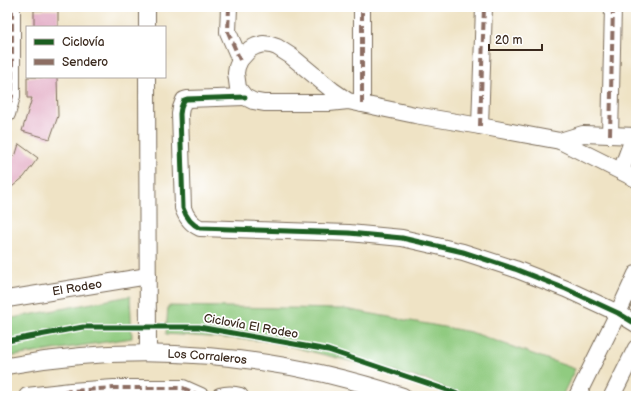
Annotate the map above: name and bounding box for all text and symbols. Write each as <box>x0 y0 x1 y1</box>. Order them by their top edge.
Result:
legend <box>26 26 166 78</box>
scale bar <box>489 26 542 52</box>
text: 20 m <box>495 33 522 48</box>
text: Ciclovía <box>62 35 105 50</box>
text: Sendero <box>62 55 108 70</box>
street label: El Rodeo <box>51 277 103 299</box>
street label: Ciclovía El Rodeo <box>202 311 300 342</box>
street label: Los Corraleros <box>167 347 248 368</box>

